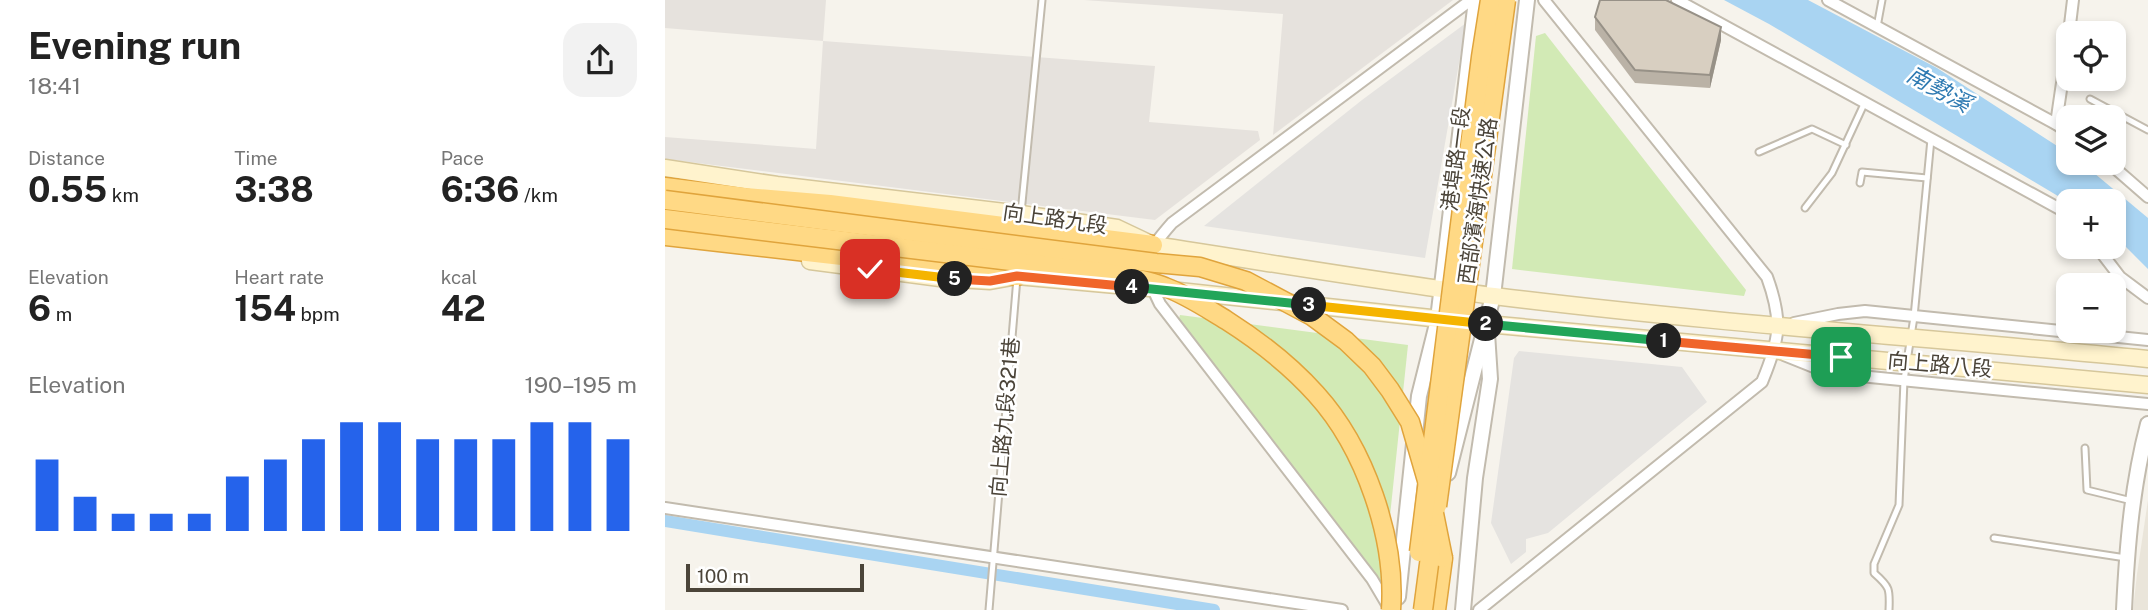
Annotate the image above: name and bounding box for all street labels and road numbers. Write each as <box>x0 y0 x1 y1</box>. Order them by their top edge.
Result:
street label: 港埠路一段 <box>1437 105 1474 213</box>
street label: 西部濱海快速公路 <box>1453 116 1502 286</box>
street label: 向上路九段 <box>1001 199 1109 238</box>
street label: 向上路九段321巷 <box>985 336 1024 498</box>
street label: 向上路八段 <box>1887 347 1993 382</box>

